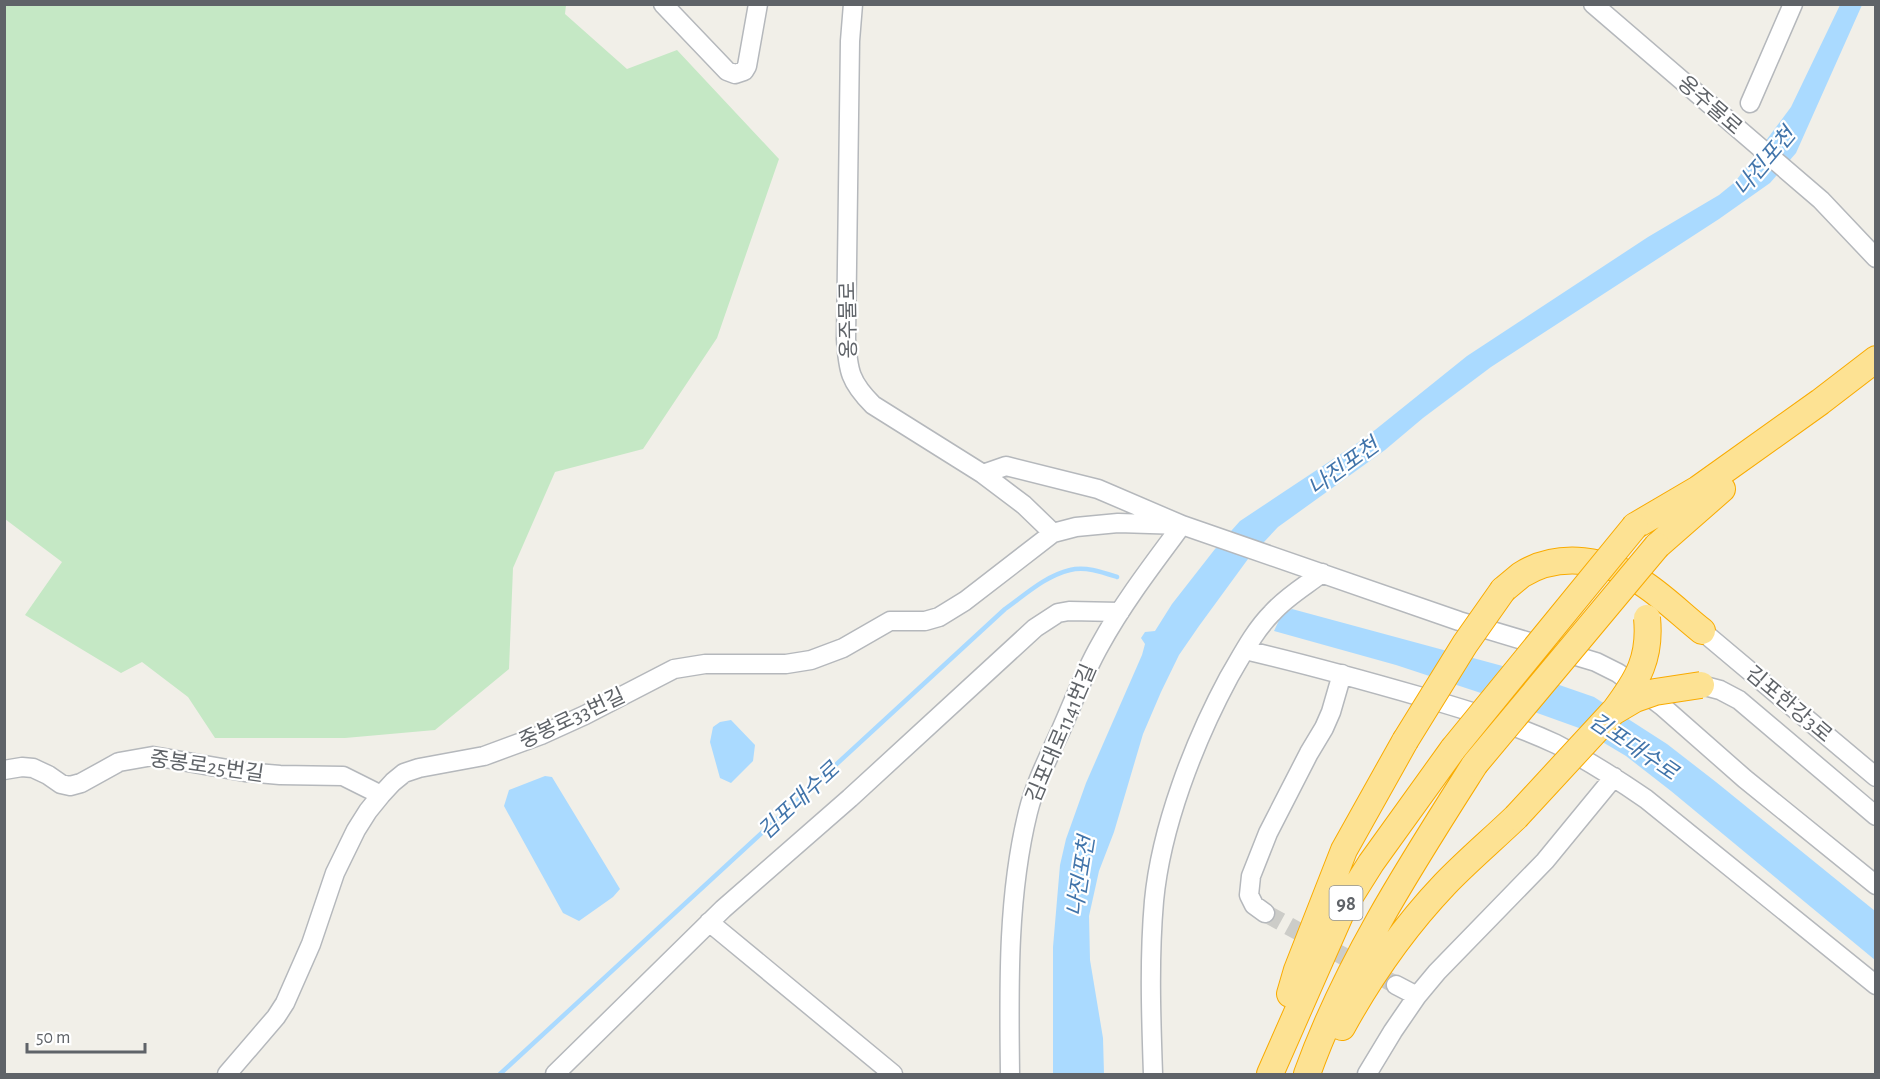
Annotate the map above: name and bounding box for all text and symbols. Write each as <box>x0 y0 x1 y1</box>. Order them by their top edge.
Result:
street label: 옹주물로 <box>1674 72 1746 139</box>
water label: 나진포천 <box>1730 121 1801 200</box>
street label: 옹주물로 <box>837 281 860 359</box>
water label: 나진포천 <box>1304 432 1385 500</box>
street label: 김포대로1141번길 <box>1022 661 1100 805</box>
street label: 김포한강3로 <box>1742 662 1836 746</box>
street label: 중봉로33번길 <box>516 684 628 752</box>
water label: 김포대수로 <box>1585 709 1684 785</box>
street label: 중봉로25번길 <box>149 747 265 785</box>
water label: 김포대수로 <box>753 756 844 843</box>
water label: 나진포천 <box>1063 832 1099 918</box>
road number: 98 <box>1330 886 1362 920</box>
scale bar <box>27 1016 146 1054</box>
text: 50 m <box>36 1029 70 1047</box>

